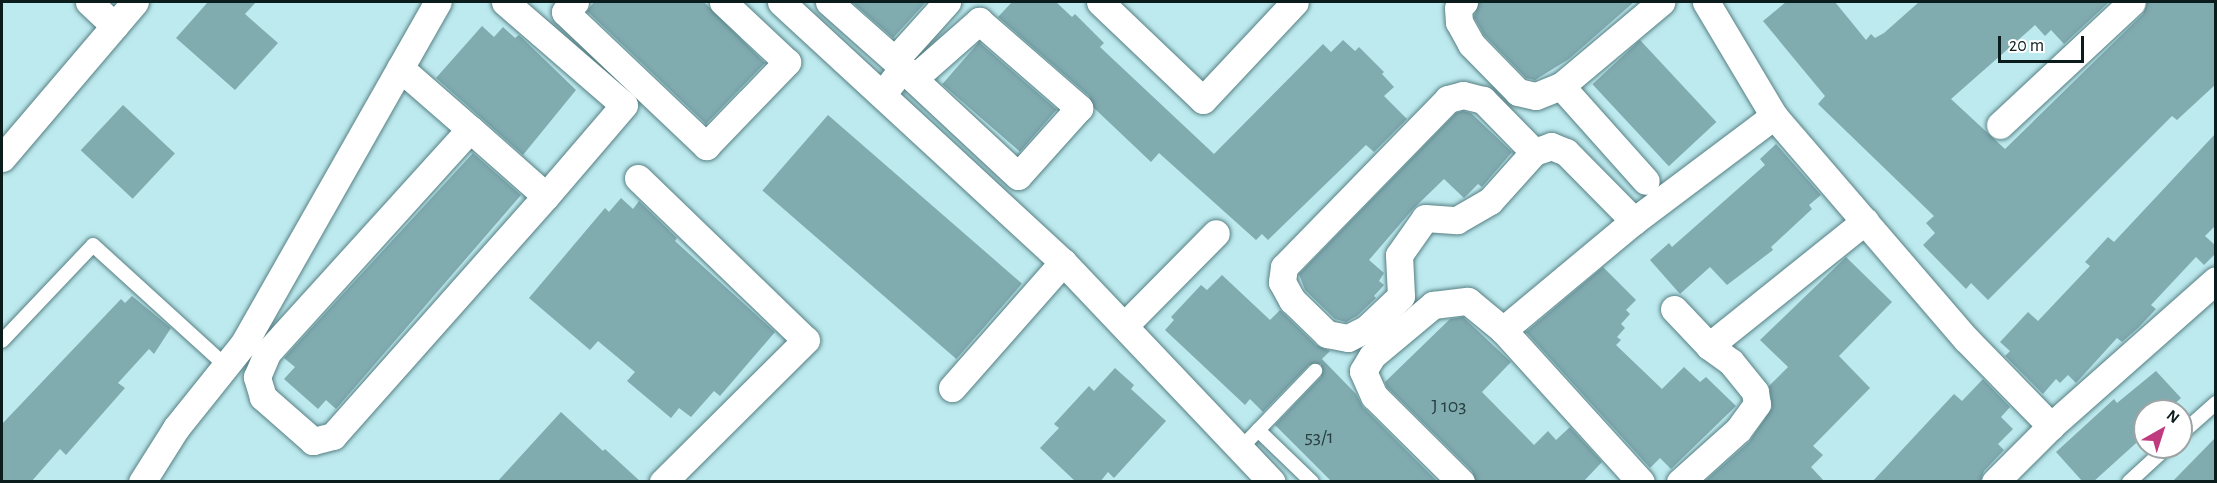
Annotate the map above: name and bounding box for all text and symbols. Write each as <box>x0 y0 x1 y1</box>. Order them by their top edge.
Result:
scale bar <box>2001 24 2086 62</box>
text: 20 m <box>2009 37 2044 55</box>
house number: J 103 <box>1431 394 1467 418</box>
north arrow <box>2133 399 2193 459</box>
text: N <box>2164 407 2182 426</box>
house number: 53/1 <box>1304 425 1334 449</box>

